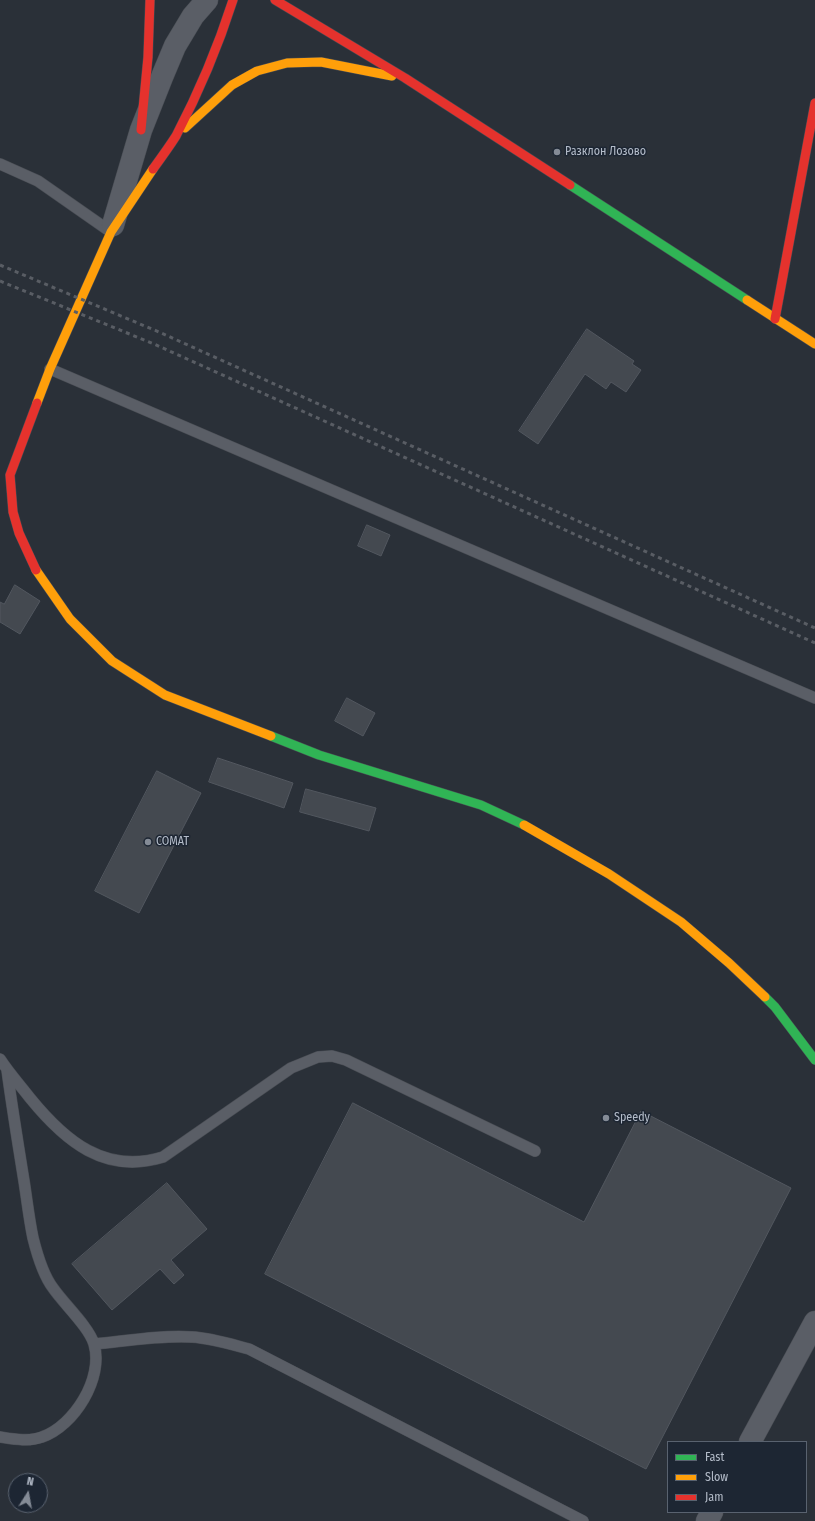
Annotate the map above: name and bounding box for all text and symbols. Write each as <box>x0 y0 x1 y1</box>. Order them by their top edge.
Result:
place label: Разклон Лозово <box>565 145 646 159</box>
marker: Разклон Лозово <box>552 147 562 157</box>
place label: СОМАТ <box>156 835 189 849</box>
marker: СОМАТ <box>143 837 153 847</box>
place label: Speedy <box>614 1111 650 1125</box>
marker: Speedy <box>601 1113 611 1123</box>
legend <box>667 1441 807 1513</box>
text: Fast <box>705 1450 724 1464</box>
text: Slow <box>705 1470 728 1484</box>
north arrow <box>8 1473 48 1513</box>
text: N <box>26 1475 35 1489</box>
text: Jam <box>705 1490 723 1504</box>

